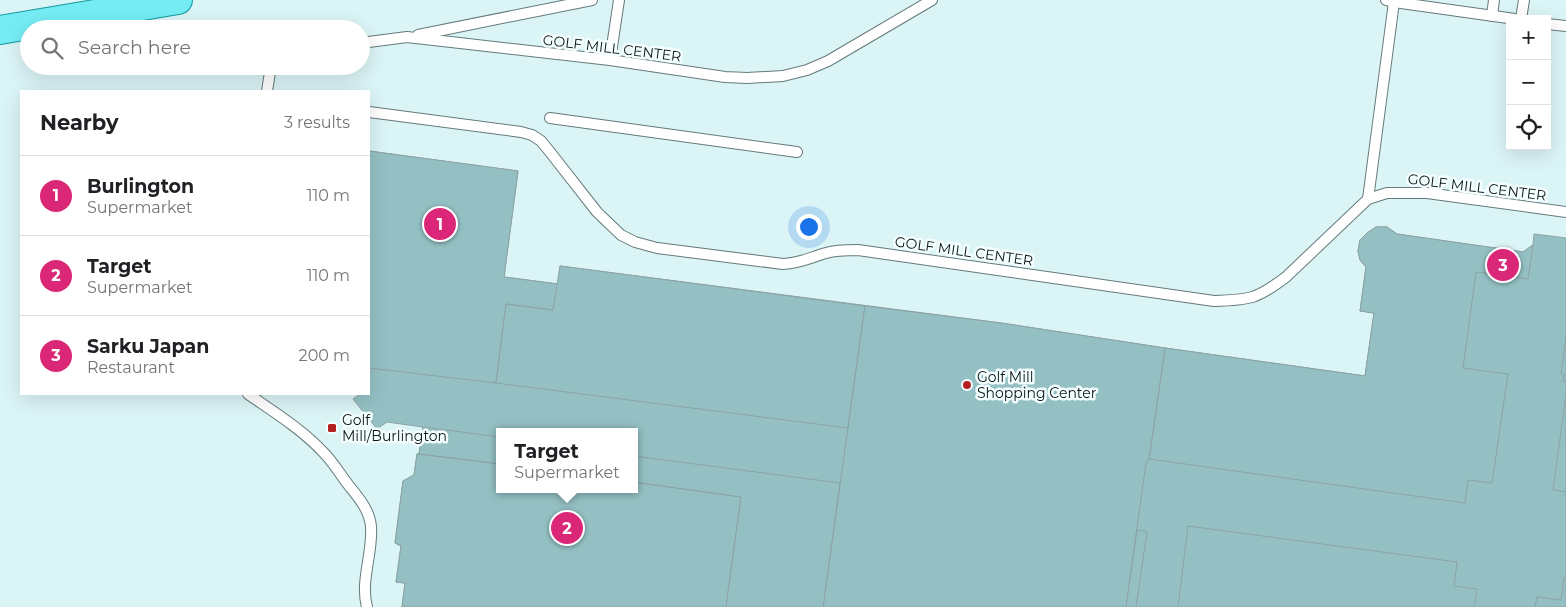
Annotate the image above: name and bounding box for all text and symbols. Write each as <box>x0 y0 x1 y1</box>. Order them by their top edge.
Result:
map controls <box>1506 15 1551 150</box>
button: + <box>1506 15 1551 60</box>
search box <box>20 20 370 75</box>
street label: GOLF MILL CENTER <box>542 31 682 65</box>
icon: search <box>38 34 66 62</box>
text: Search here <box>78 36 191 59</box>
button: − <box>1506 60 1551 105</box>
button: locate <box>1506 105 1551 150</box>
text: Nearby <box>40 110 119 135</box>
text: 3 results <box>284 113 350 132</box>
street label: GOLF MILL CENTER <box>1407 170 1547 204</box>
text: Burlington <box>87 175 194 198</box>
text: 1 <box>53 186 59 205</box>
text: 110 m <box>307 186 350 205</box>
text: Supermarket <box>87 198 193 217</box>
pin: 1 <box>424 205 456 243</box>
your location <box>796 214 822 240</box>
street label: GOLF MILL CENTER <box>894 232 1034 270</box>
pin: 3 <box>1487 246 1519 284</box>
text: Target <box>87 255 152 278</box>
text: 2 <box>51 266 61 285</box>
text: 110 m <box>307 266 350 285</box>
text: Supermarket <box>87 278 193 297</box>
text: Sarku Japan <box>87 335 209 358</box>
text: 3 <box>51 346 61 365</box>
text: 200 m <box>299 346 350 365</box>
text: Restaurant <box>87 358 175 377</box>
place label: Golf Mill Shopping Center <box>977 368 1097 402</box>
marker: Golf Mill Shopping Center <box>961 379 973 391</box>
place label: Golf Mill/Burlington <box>342 411 447 445</box>
marker: Golf Mill/Burlington <box>326 422 338 434</box>
popup <box>496 428 638 493</box>
text: Target <box>514 440 579 463</box>
text: Supermarket <box>514 463 620 482</box>
pin: 2 <box>551 509 583 547</box>

